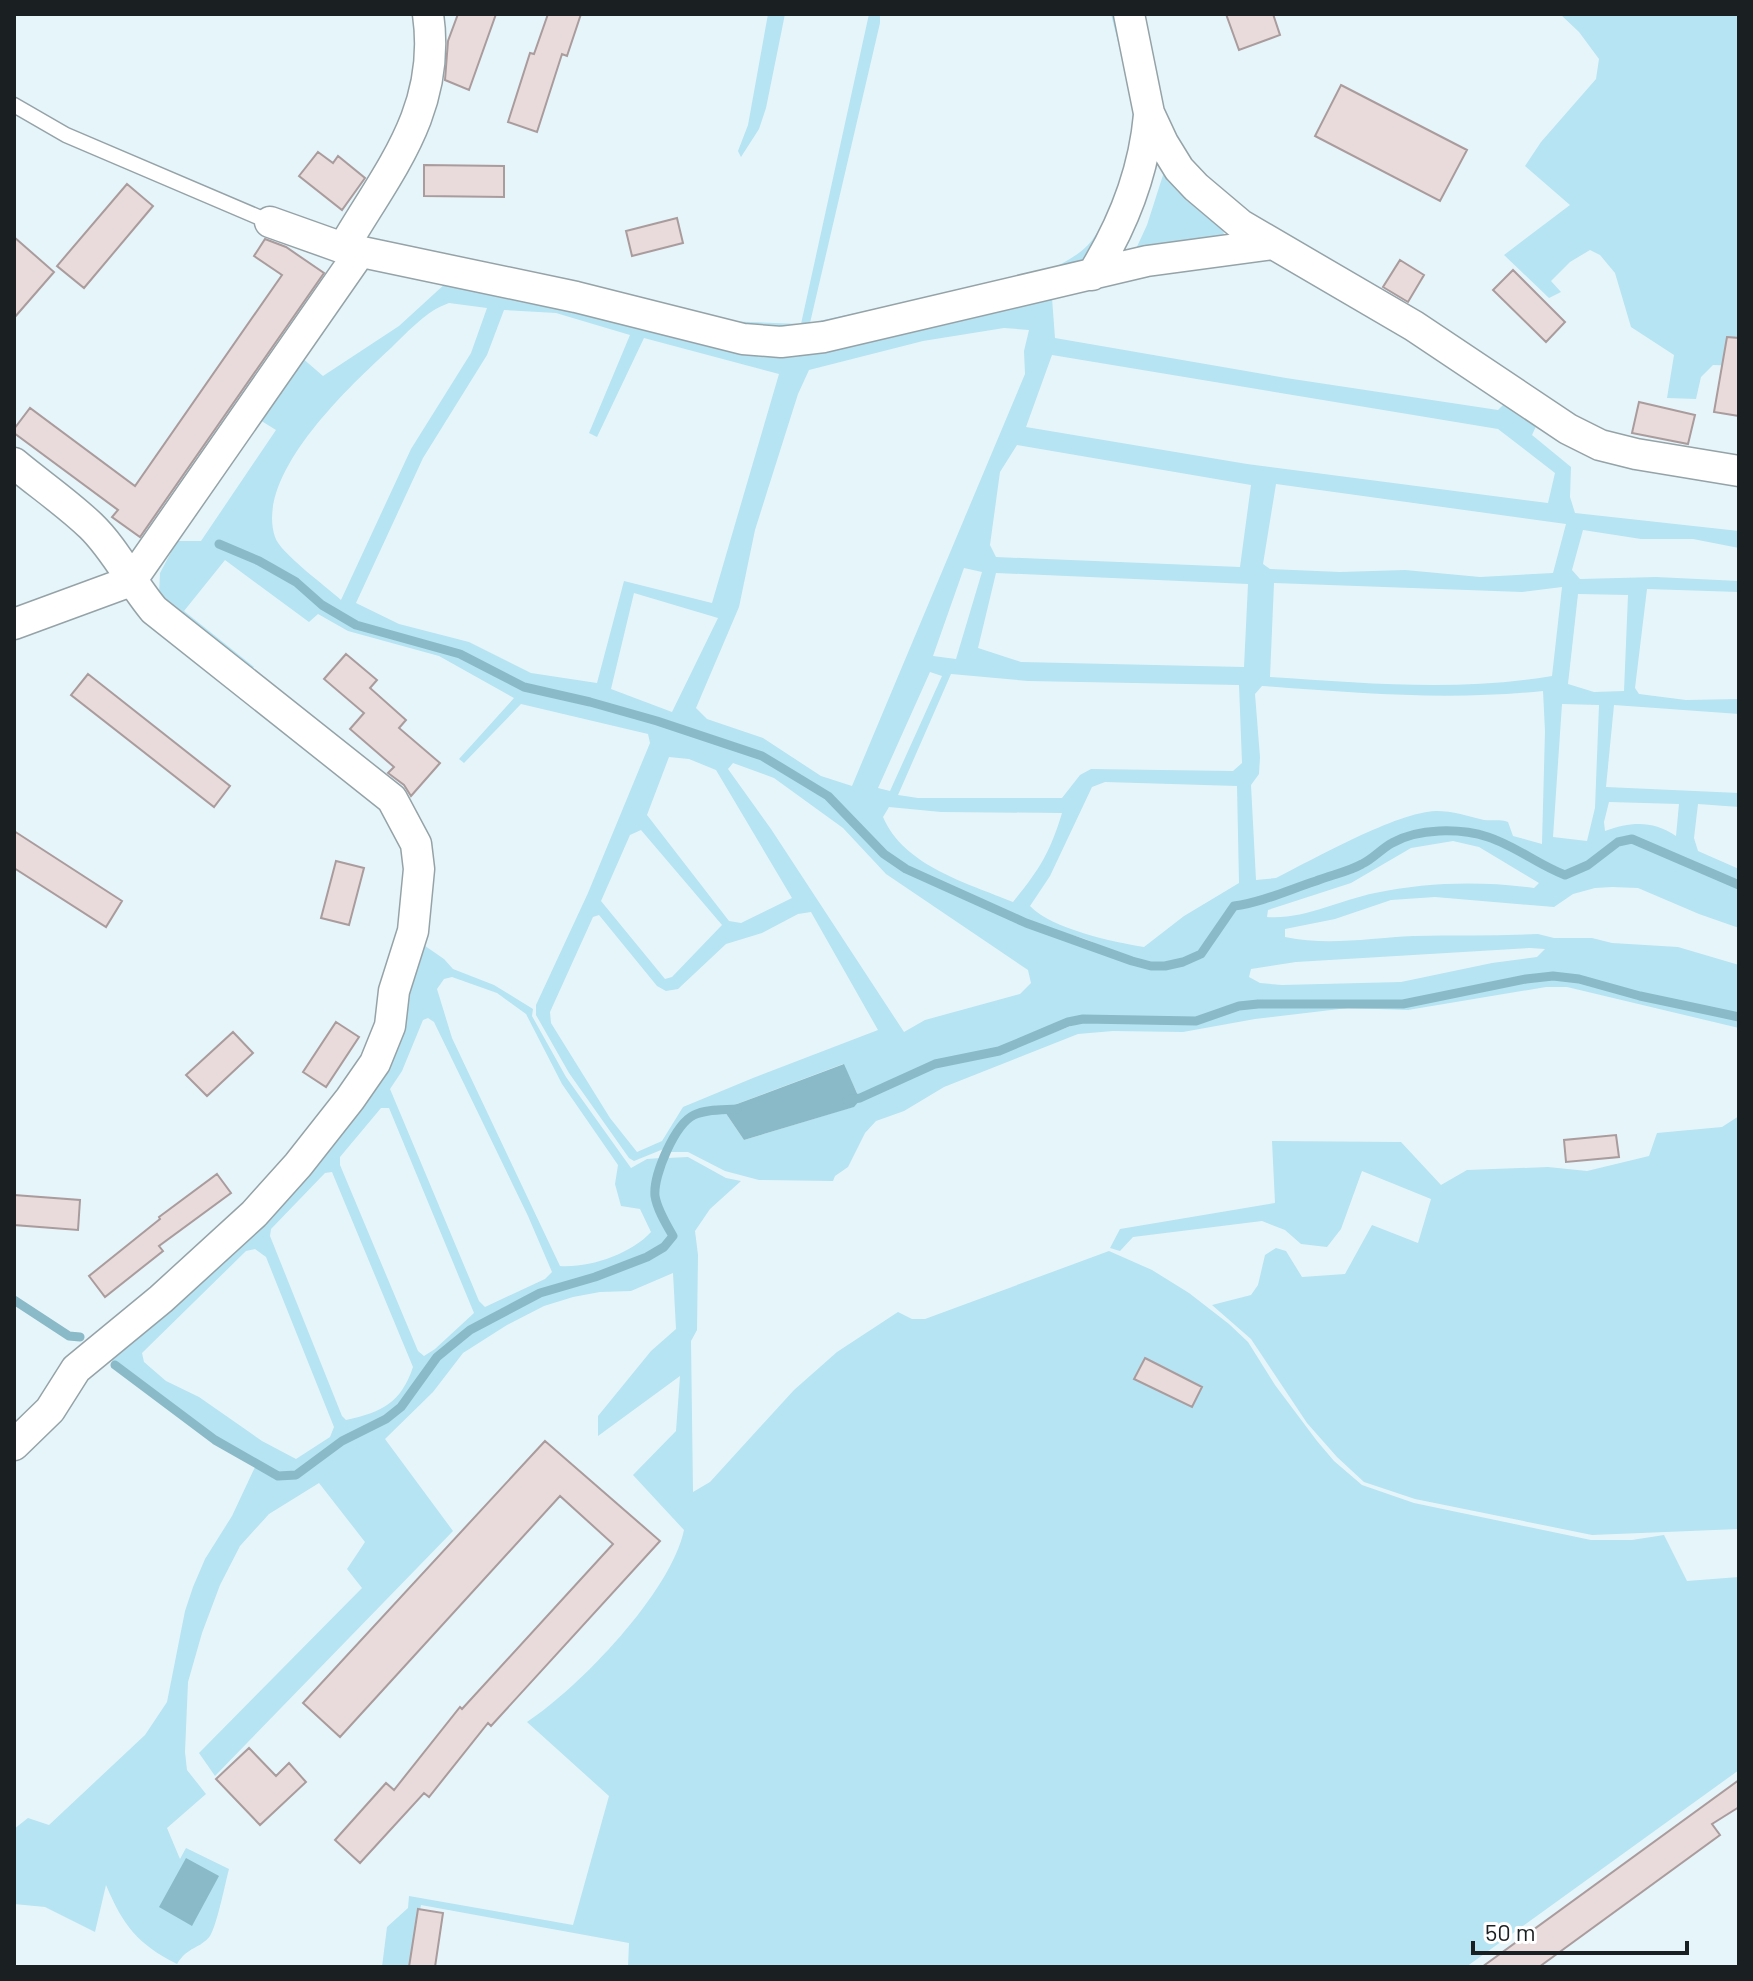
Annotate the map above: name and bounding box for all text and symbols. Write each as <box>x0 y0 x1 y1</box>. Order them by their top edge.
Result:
scale bar <box>1473 1905 1687 1955</box>
text: 50 m <box>1485 1917 1536 1946</box>

